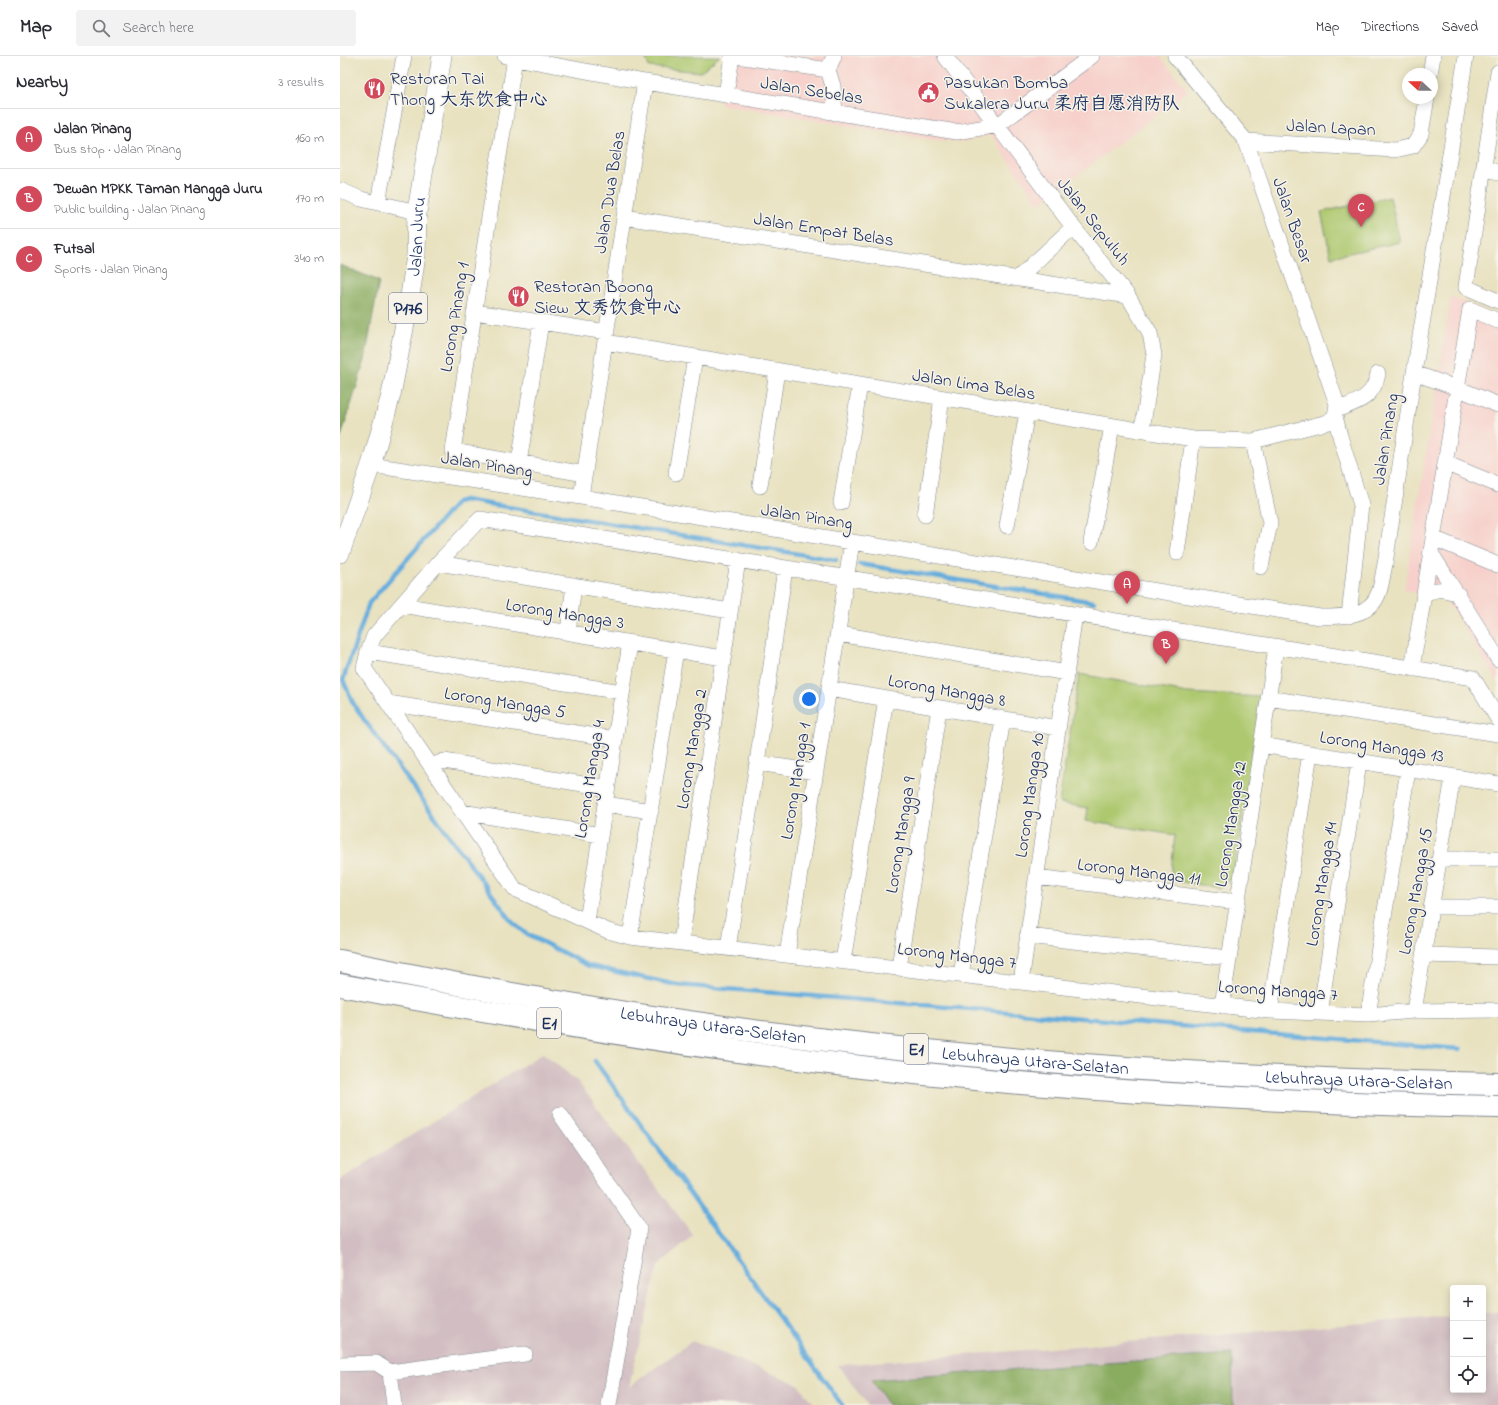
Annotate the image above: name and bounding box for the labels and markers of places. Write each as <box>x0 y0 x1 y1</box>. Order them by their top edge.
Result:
place label: Restoran Tai Thong 大东饮食中心 <box>390 67 548 115</box>
place label: Pasukan Bomba Sukalera Juru 柔府自愿消防队 <box>944 71 1180 118</box>
restaurant icon: Restoran Tai Thong 大东饮食中心 <box>362 75 388 101</box>
public building icon: Pasukan Bomba Sukalera Juru 柔府自愿消防队 <box>916 79 942 105</box>
pin: C <box>1348 194 1374 227</box>
place label: Restoran Boong Siew 文秀饮食中心 <box>534 275 681 322</box>
restaurant icon: Restoran Boong Siew 文秀饮食中心 <box>506 283 532 309</box>
pin: A <box>1114 571 1140 604</box>
pin: B <box>1153 631 1179 664</box>

